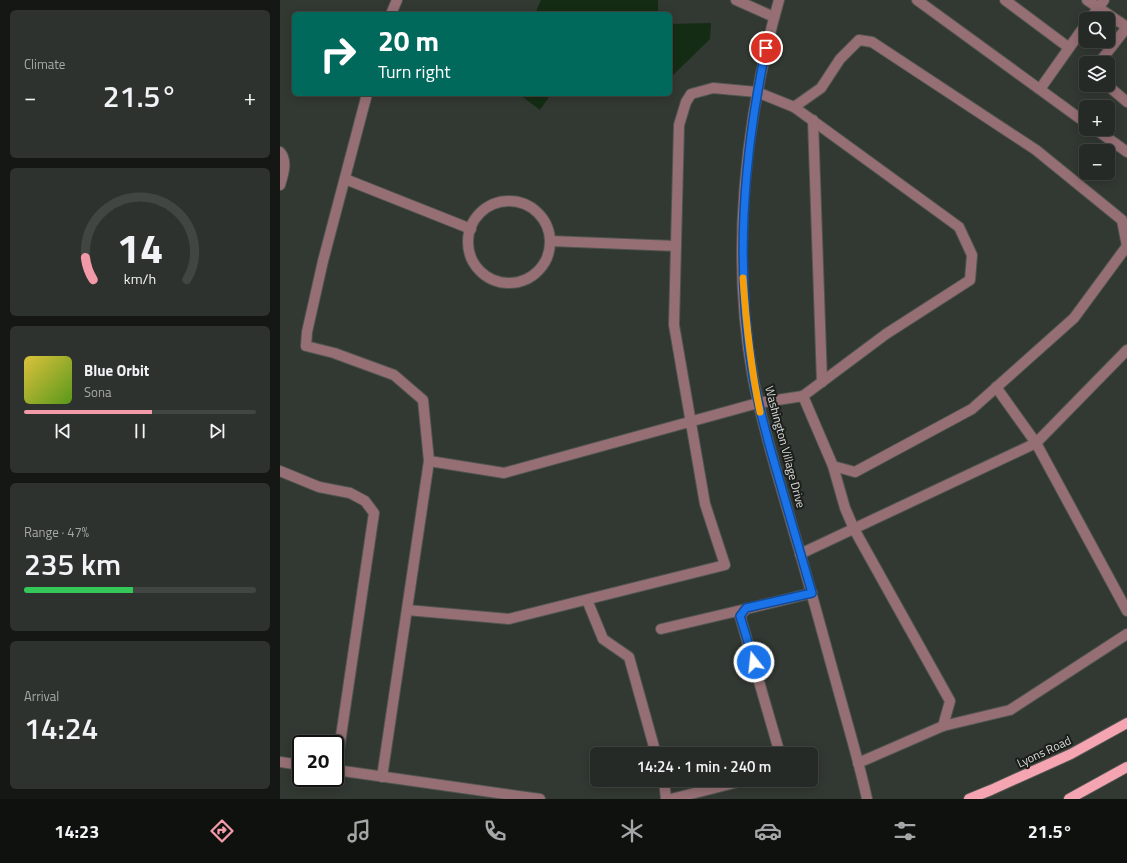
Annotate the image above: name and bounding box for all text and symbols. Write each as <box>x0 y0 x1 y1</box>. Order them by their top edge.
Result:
map controls <box>1079 12 1115 180</box>
button: search <box>1079 12 1115 48</box>
text: 20 m <box>378 19 439 62</box>
icon: right <box>312 28 364 80</box>
pin <box>749 31 783 65</box>
icon: arrive <box>755 37 777 59</box>
text: Climate <box>24 54 65 74</box>
button: layers <box>1079 56 1115 92</box>
text: Turn right <box>378 58 451 85</box>
text: 21.5° <box>103 73 177 119</box>
text: − <box>24 80 36 114</box>
text: + <box>244 80 256 114</box>
button: + <box>1079 100 1115 136</box>
button: − <box>1079 144 1115 180</box>
text: 14 <box>117 215 163 278</box>
text: km/h <box>124 267 156 289</box>
text: Blue Orbit <box>84 359 149 382</box>
text: Sona <box>84 382 111 402</box>
street label: Washington Village Drive <box>760 384 811 510</box>
icon: previous <box>52 420 74 442</box>
icon: pause <box>129 420 151 442</box>
icon: next <box>206 420 228 442</box>
text: Range · 47% <box>24 522 89 542</box>
text: 235 km <box>24 541 121 587</box>
position arrow <box>733 641 775 683</box>
text: Arrival <box>24 686 59 706</box>
text: 14:24 <box>24 705 98 751</box>
street label: Lyons Road <box>1014 731 1074 772</box>
speed limit sign: 20 <box>292 735 344 787</box>
text: 14:24 · 1 min · 240 m <box>637 755 771 778</box>
icon: directions <box>208 817 236 845</box>
icon: music <box>345 817 373 845</box>
icon: phone <box>481 817 509 845</box>
icon: climate <box>618 817 646 845</box>
icon: car <box>754 817 782 845</box>
icon: filters <box>891 817 919 845</box>
text: 14:23 <box>54 818 99 845</box>
text: 21.5° <box>1028 818 1073 845</box>

